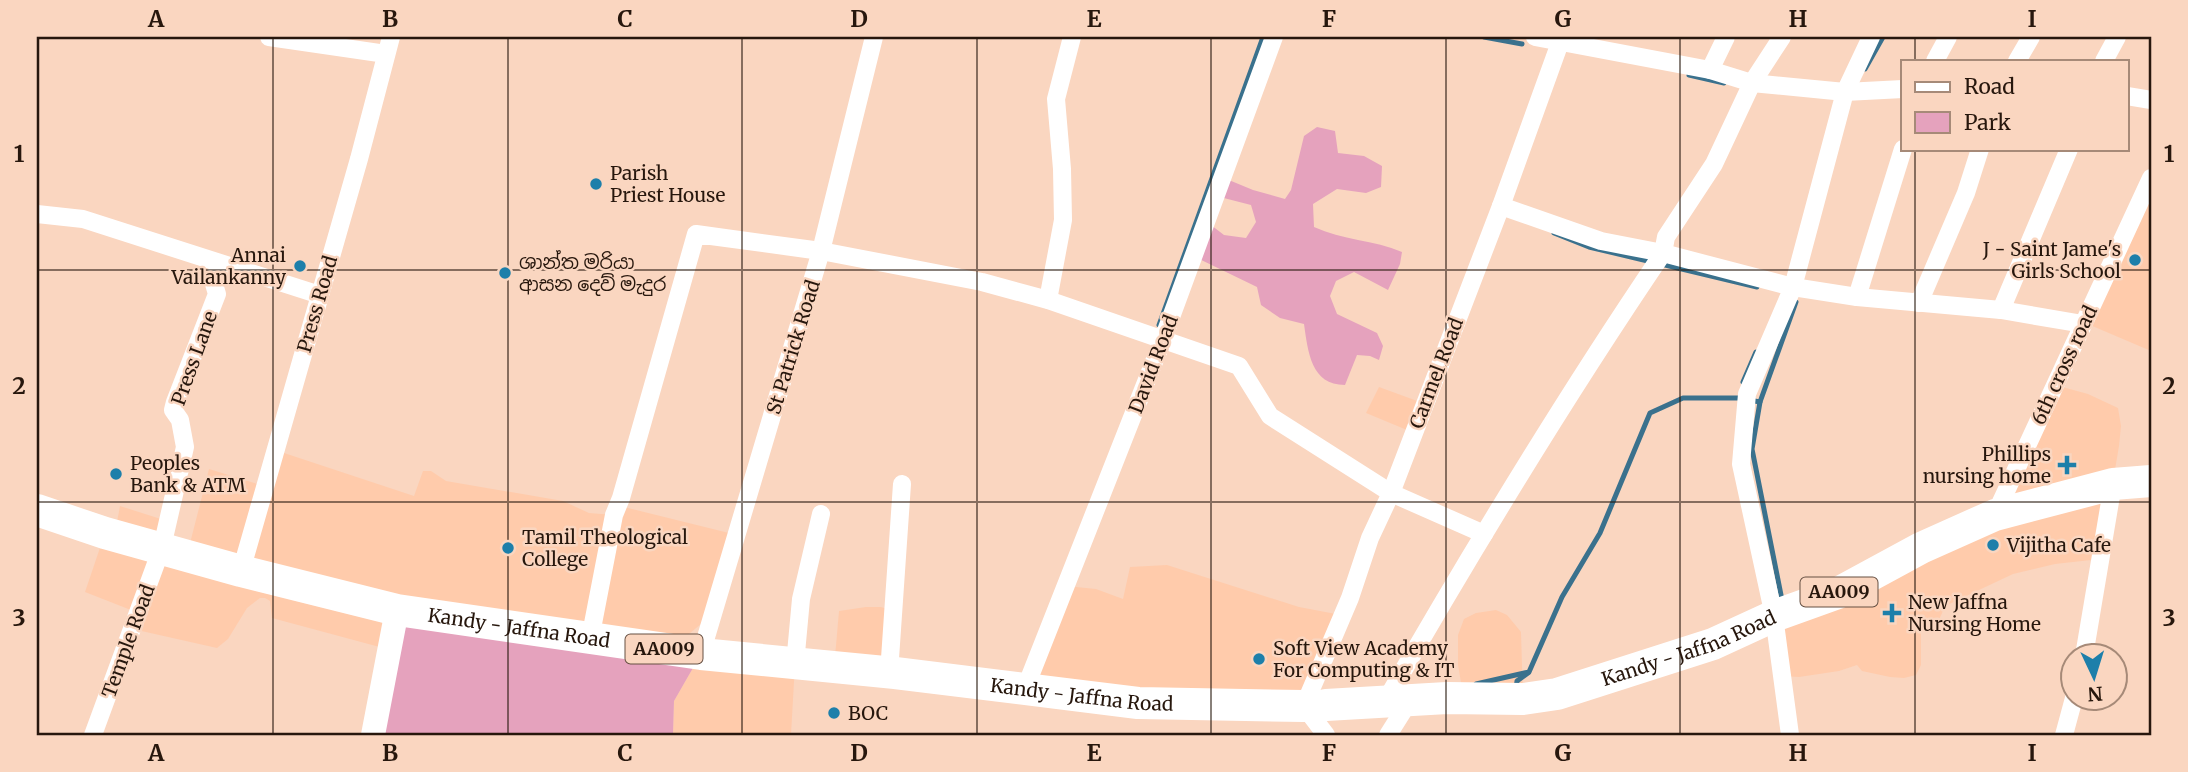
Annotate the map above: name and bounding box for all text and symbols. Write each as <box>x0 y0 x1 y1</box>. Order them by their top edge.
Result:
text: A <box>147 4 165 33</box>
text: B <box>382 4 398 33</box>
text: C <box>617 4 633 33</box>
text: D <box>850 4 868 33</box>
text: E <box>1086 4 1102 33</box>
text: F <box>1322 4 1336 33</box>
text: G <box>1555 4 1572 33</box>
text: H <box>1789 4 1808 33</box>
text: I <box>2027 4 2037 33</box>
legend <box>1901 60 2128 150</box>
text: Road <box>1964 73 2015 100</box>
text: Park <box>1964 109 2011 136</box>
text: 1 <box>14 139 25 168</box>
text: 1 <box>2164 139 2175 168</box>
place label: Parish Priest House <box>610 161 725 207</box>
marker: Parish Priest House <box>588 176 604 192</box>
place label: J - Saint Jame's Girls School <box>1982 237 2121 283</box>
place label: Annai Vailankanny <box>170 243 286 289</box>
place label: ශාන්ත මරියා ආසන දෙව් මැදුර <box>519 250 666 296</box>
marker: J - Saint Jame's Girls School <box>2127 252 2143 268</box>
street label: Press Road <box>292 253 342 355</box>
marker: Annai Vailankanny <box>292 258 308 274</box>
marker: ශාන්ත මරියා ආසන දෙව් මැදුර <box>497 265 513 281</box>
street label: St Patrick Road <box>761 277 825 417</box>
street label: 6th cross road <box>2026 302 2102 428</box>
street label: Press Lane <box>166 308 222 408</box>
street label: David Road <box>1123 312 1183 416</box>
street label: Carmel Road <box>1404 314 1468 432</box>
text: 2 <box>12 371 26 400</box>
text: 2 <box>2162 371 2176 400</box>
place label: Phillips nursing home <box>1923 442 2051 488</box>
place label: Peoples Bank & ATM <box>130 451 246 497</box>
marker: Phillips nursing home <box>2057 455 2077 475</box>
marker: Peoples Bank & ATM <box>108 466 124 482</box>
place label: Tamil Theological College <box>522 525 688 571</box>
place label: Vijitha Cafe <box>2006 533 2111 557</box>
marker: Vijitha Cafe <box>1985 537 2001 553</box>
marker: Tamil Theological College <box>500 540 516 556</box>
road number: AA009 <box>1800 578 1878 606</box>
street label: Temple Road <box>96 581 160 701</box>
place label: New Jaffna Nursing Home <box>1908 590 2041 636</box>
text: 3 <box>12 603 26 632</box>
street label: Kandy - Jaffna Road <box>426 603 612 653</box>
marker: New Jaffna Nursing Home <box>1882 603 1902 623</box>
text: 3 <box>2162 603 2176 632</box>
street label: Kandy - Jaffna Road <box>1599 605 1779 691</box>
road number: AA009 <box>626 634 702 664</box>
place label: Soft View Academy For Computing & IT <box>1273 636 1454 682</box>
north arrow <box>2058 642 2128 712</box>
marker: Soft View Academy For Computing & IT <box>1251 651 1267 667</box>
street label: Kandy - Jaffna Road <box>989 673 1173 716</box>
text: N <box>2087 681 2104 706</box>
place label: BOC <box>848 701 888 725</box>
marker: BOC <box>826 705 842 721</box>
text: A <box>147 738 165 767</box>
text: B <box>382 738 398 767</box>
text: C <box>617 738 633 767</box>
text: D <box>850 738 868 767</box>
text: E <box>1086 738 1102 767</box>
text: F <box>1322 738 1336 767</box>
text: G <box>1555 738 1572 767</box>
text: H <box>1789 738 1808 767</box>
text: I <box>2027 738 2037 767</box>

